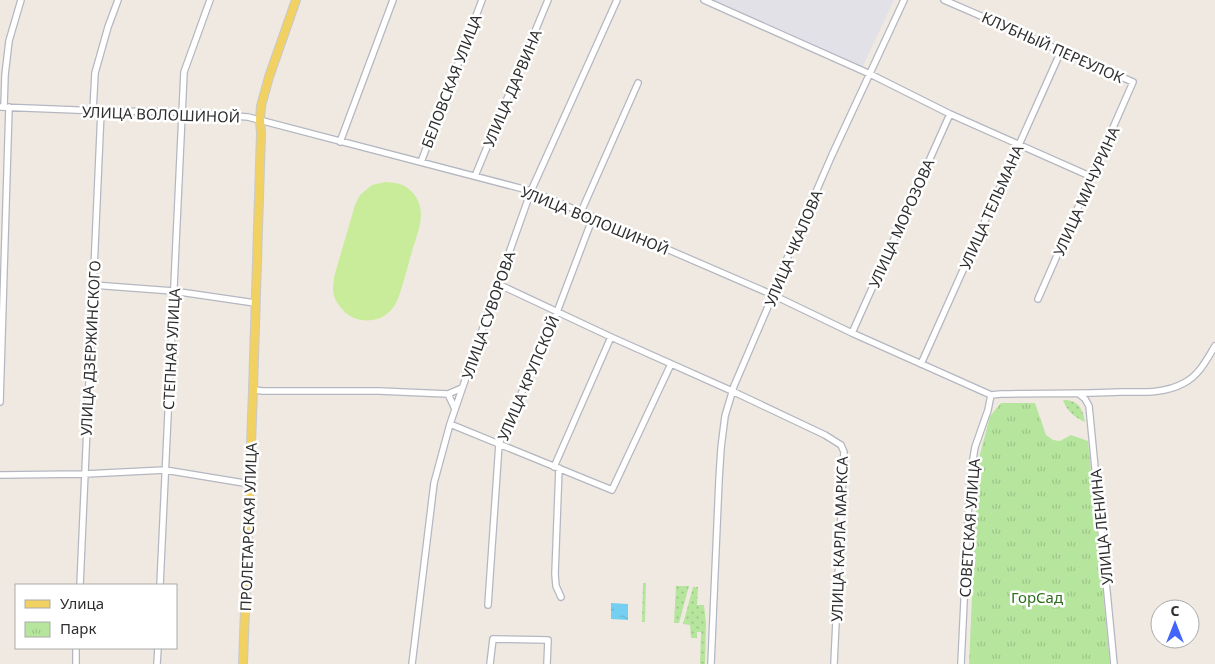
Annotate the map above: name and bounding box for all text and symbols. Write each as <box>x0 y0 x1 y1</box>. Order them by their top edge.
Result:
street label: КЛУБНЫЙ ПЕРЕУЛОК <box>979 7 1128 88</box>
street label: БЕЛОВСКАЯ УЛИЦА <box>416 11 486 151</box>
street label: УЛИЦА ДАРВИНА <box>478 26 546 150</box>
street label: УЛИЦА ВОЛОШИНОЙ <box>82 101 240 127</box>
street label: УЛИЦА МИЧУРИНА <box>1048 123 1124 259</box>
street label: УЛИЦА ТЕЛЬМАНА <box>955 141 1028 272</box>
street label: УЛИЦА МОРОЗОВА <box>864 155 939 291</box>
street label: УЛИЦА ВОЛОШИНОЙ <box>518 181 672 259</box>
street label: УЛИЦА ЧКАЛОВА <box>759 186 827 309</box>
street label: УЛИЦА СУВОРОВА <box>457 248 519 382</box>
street label: УЛИЦА ДЗЕРЖИНСКОГО <box>75 260 105 436</box>
street label: СТЕПНАЯ УЛИЦА <box>158 287 184 410</box>
street label: УЛИЦА КРУПСКОЙ <box>493 312 563 444</box>
street label: ПРОЛЕТАРСКАЯ УЛИЦА <box>235 442 261 612</box>
street label: УЛИЦА КАРЛА МАРКСА <box>826 455 852 622</box>
street label: СОВЕТСКАЯ УЛИЦА <box>954 457 984 598</box>
street label: УЛИЦА ЛЕНИНА <box>1085 468 1117 586</box>
legend <box>15 584 178 649</box>
park label: ГорСад <box>1011 587 1063 607</box>
text: Улица <box>60 593 104 613</box>
north arrow <box>1150 599 1200 649</box>
text: С <box>1170 601 1180 620</box>
text: Парк <box>60 618 96 638</box>

